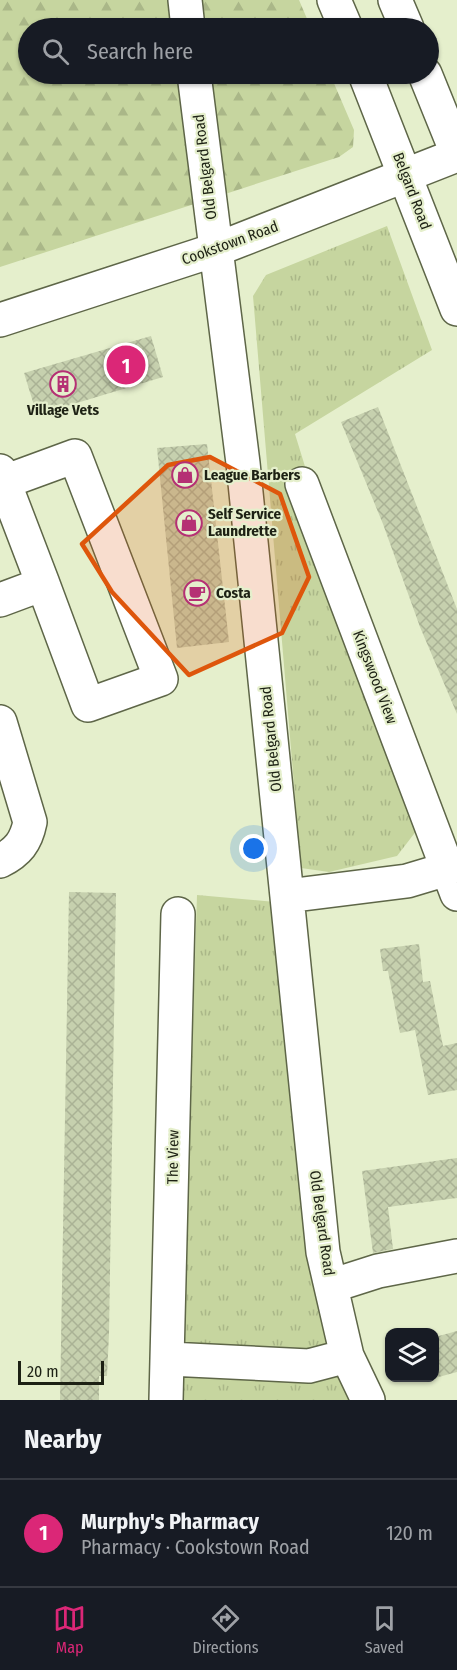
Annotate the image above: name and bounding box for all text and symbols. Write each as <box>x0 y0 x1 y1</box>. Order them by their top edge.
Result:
search box <box>18 18 439 84</box>
icon: search <box>39 35 72 68</box>
text: Search here <box>87 38 193 65</box>
street label: Old Belgard Road <box>190 113 220 221</box>
street label: Belgard Road <box>389 150 435 232</box>
street label: Cookstown Road <box>179 217 281 269</box>
pin: 1 <box>106 342 146 388</box>
building icon: Village Vets <box>48 369 78 399</box>
place label: Village Vets <box>26 401 99 419</box>
shop icon: League Barbers <box>170 460 200 490</box>
place label: League Barbers <box>204 466 301 484</box>
place label: Self Service Laundrette <box>208 505 282 540</box>
shop icon: Self Service Laundrette <box>174 508 204 538</box>
cafe icon: Costa <box>182 578 212 608</box>
place label: Costa <box>216 584 251 602</box>
street label: Kingswood View <box>349 628 401 726</box>
street label: Old Belgard Road <box>257 685 285 793</box>
your location <box>239 834 268 863</box>
street label: The View <box>164 1129 182 1184</box>
street label: Old Belgard Road <box>306 1169 338 1277</box>
map controls <box>385 1328 439 1382</box>
button: layers <box>385 1328 439 1382</box>
scale bar <box>18 1358 104 1386</box>
text: 20 m <box>27 1362 58 1381</box>
text: Nearby <box>24 1424 101 1455</box>
text: Murphy's Pharmacy <box>81 1508 259 1535</box>
text: 1 <box>39 1521 48 1545</box>
text: 120 m <box>386 1521 433 1545</box>
text: Pharmacy · Cookstown Road <box>81 1535 310 1559</box>
tab: Map <box>53 1602 86 1657</box>
tab: Directions <box>192 1602 259 1657</box>
tab: Saved <box>365 1602 404 1657</box>

